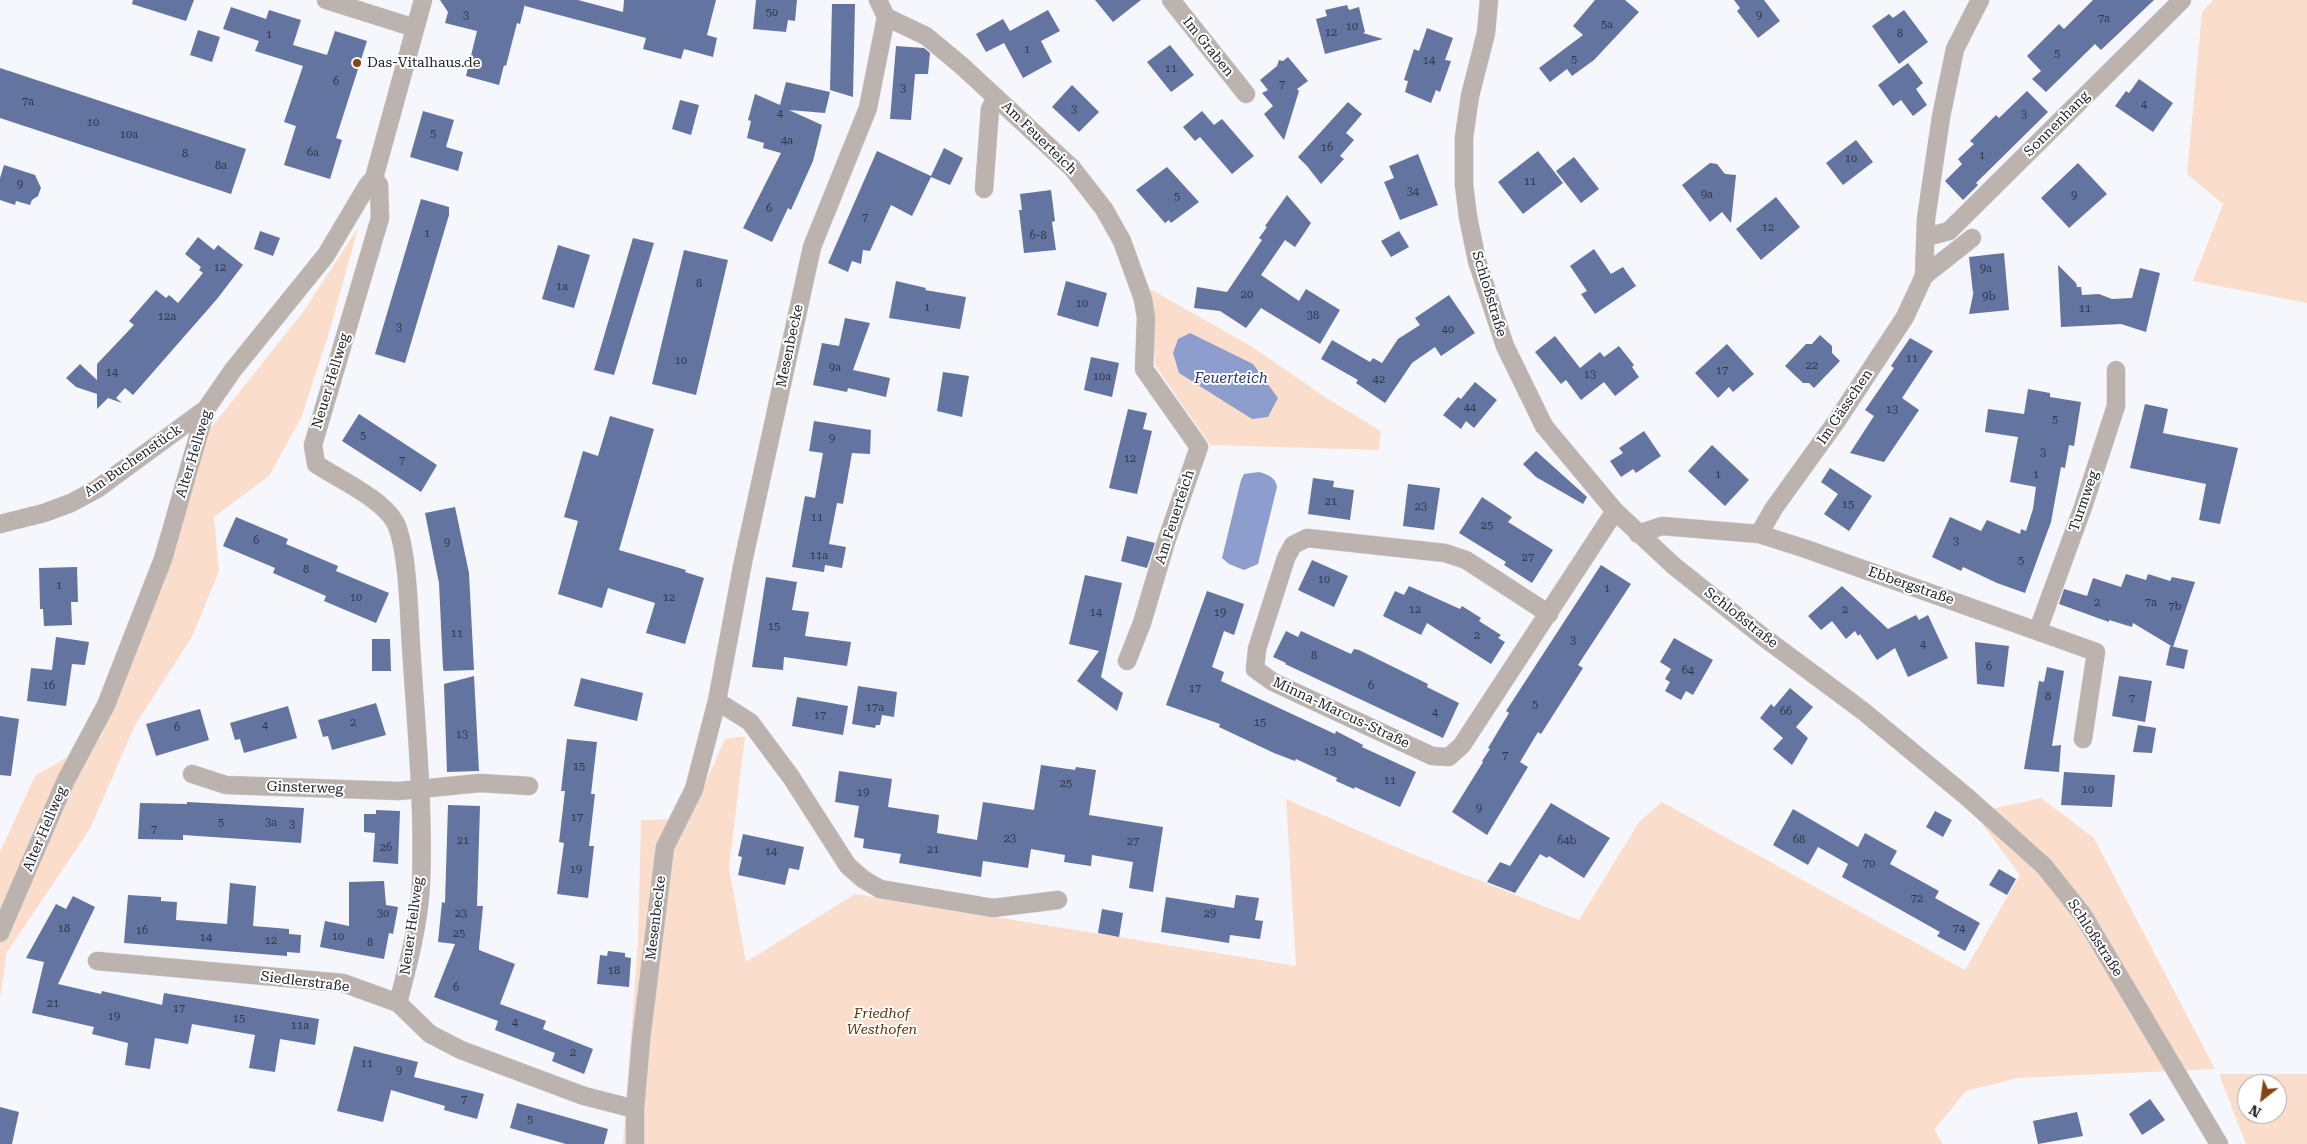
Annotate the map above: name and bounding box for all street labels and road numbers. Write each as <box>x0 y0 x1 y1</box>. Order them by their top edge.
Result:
street label: Im Graben <box>1179 14 1237 80</box>
street label: Sonnenhang <box>2021 88 2093 160</box>
street label: Am Feuerteich <box>998 98 1080 178</box>
street label: Schloßstraße <box>1468 249 1510 339</box>
street label: Mesenbecke <box>773 303 807 389</box>
street label: Neuer Hellweg <box>308 331 354 431</box>
street label: Im Gässchen <box>1814 366 1876 448</box>
street label: Alter Hellweg <box>173 408 215 500</box>
street label: Am Buchenstück <box>81 421 185 501</box>
street label: Am Feuerteich <box>1152 468 1198 566</box>
street label: Turmweg <box>2066 468 2102 534</box>
street label: Ebbergstraße <box>1866 563 1956 609</box>
street label: Schloßstraße <box>1701 584 1781 652</box>
street label: Minna-Marcus-Straße <box>1270 674 1412 752</box>
street label: Ginsterweg <box>266 778 344 798</box>
street label: Alter Hellweg <box>19 784 71 874</box>
street label: Mesenbecke <box>642 875 670 961</box>
street label: Neuer Hellweg <box>397 876 427 976</box>
street label: Schloßstraße <box>2064 896 2126 980</box>
street label: Siedlerstraße <box>260 968 350 996</box>

